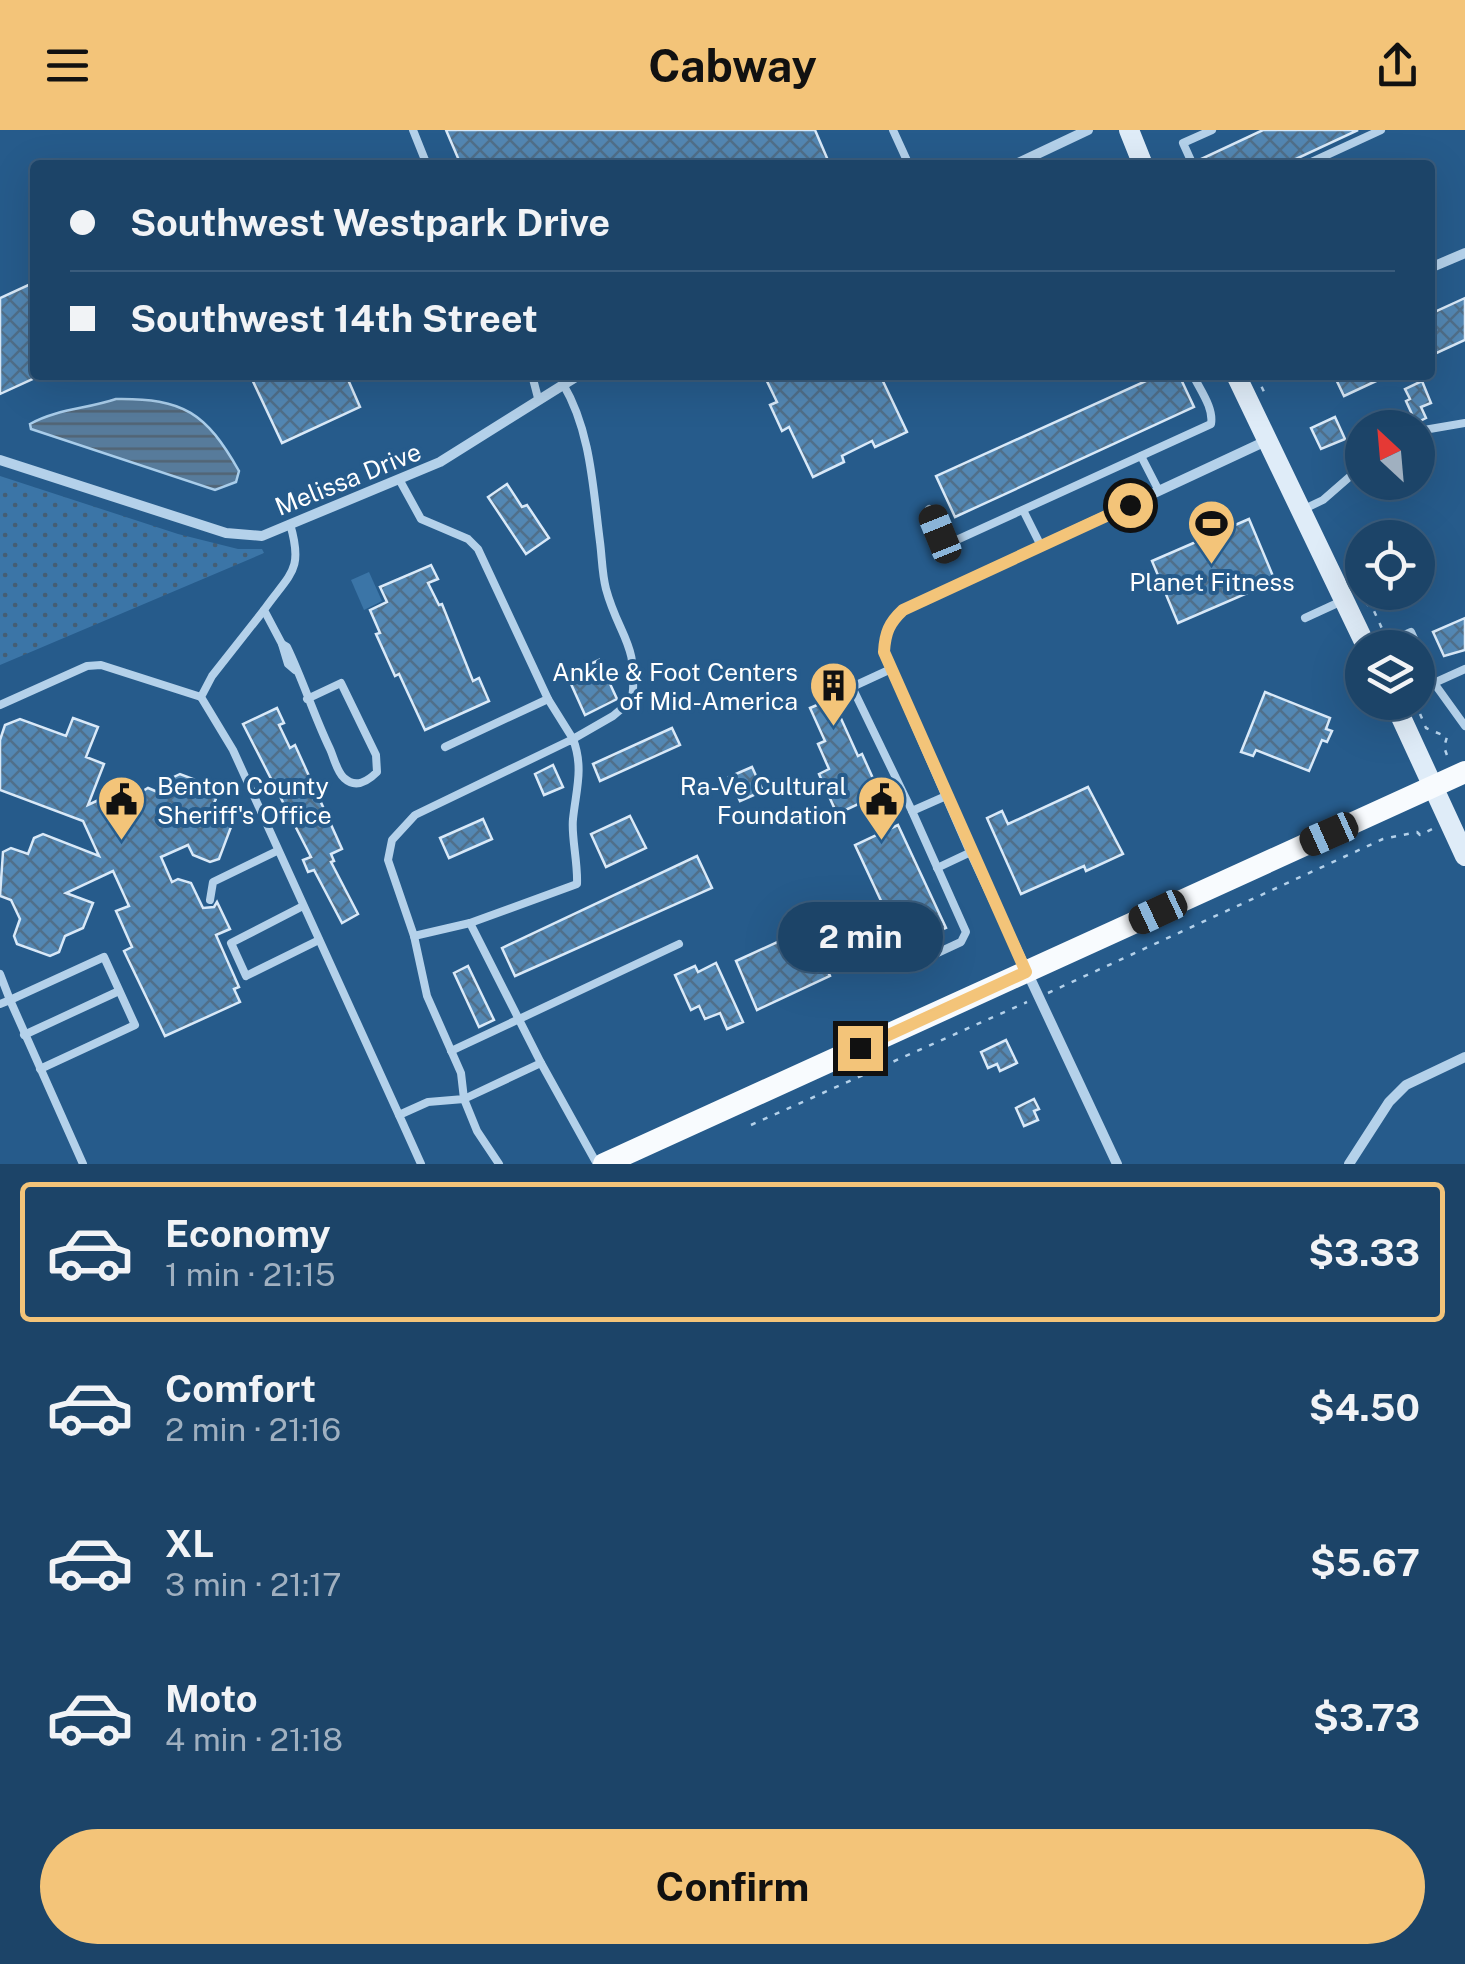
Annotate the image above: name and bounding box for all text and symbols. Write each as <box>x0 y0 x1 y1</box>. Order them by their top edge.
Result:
icon: menu <box>40 38 95 93</box>
icon: share <box>1370 38 1425 93</box>
text: Cabway <box>648 39 817 92</box>
text: Southwest Westpark Drive <box>130 200 610 245</box>
text: Southwest 14th Street <box>130 296 538 341</box>
north arrow <box>1345 410 1435 500</box>
map controls <box>1345 410 1435 720</box>
street label: Melissa Drive <box>271 436 425 522</box>
route start <box>1108 483 1153 528</box>
sports icon: Planet Fitness <box>1186 498 1238 566</box>
car <box>915 501 965 567</box>
button: locate <box>1345 520 1435 610</box>
place label: Planet Fitness <box>1129 567 1295 597</box>
button: layers <box>1345 630 1435 720</box>
place label: Ankle & Foot Centers of Mid-America <box>552 657 798 716</box>
building icon: Ankle & Foot Centers of Mid-America <box>807 660 859 728</box>
place label: Benton County Sheriff's Office <box>157 771 332 830</box>
place label: Ra-Ve Cultural Foundation <box>680 771 847 830</box>
public building icon: Benton County Sheriff's Office <box>96 774 148 842</box>
public building icon: Ra-Ve Cultural Foundation <box>856 774 908 842</box>
car <box>1295 808 1363 860</box>
car <box>1124 886 1192 938</box>
callout: 2 min <box>778 903 942 973</box>
text: 2 min <box>819 918 902 955</box>
route end <box>838 1026 883 1071</box>
icon: car <box>45 1207 135 1297</box>
text: Economy <box>165 1211 331 1256</box>
text: $3.33 <box>1308 1230 1420 1275</box>
text: 1 min · 21:15 <box>165 1256 336 1293</box>
icon: car <box>45 1362 135 1452</box>
text: Comfort <box>165 1366 316 1411</box>
text: $4.50 <box>1309 1385 1420 1430</box>
text: 2 min · 21:16 <box>165 1411 341 1448</box>
icon: car <box>45 1517 135 1607</box>
text: XL <box>165 1521 214 1566</box>
text: $5.67 <box>1310 1540 1420 1585</box>
text: 3 min · 21:17 <box>165 1566 341 1603</box>
icon: car <box>45 1672 135 1762</box>
text: Moto <box>165 1676 258 1721</box>
text: $3.73 <box>1313 1695 1420 1740</box>
text: 4 min · 21:18 <box>165 1721 343 1758</box>
button: Confirm <box>40 1829 1425 1944</box>

